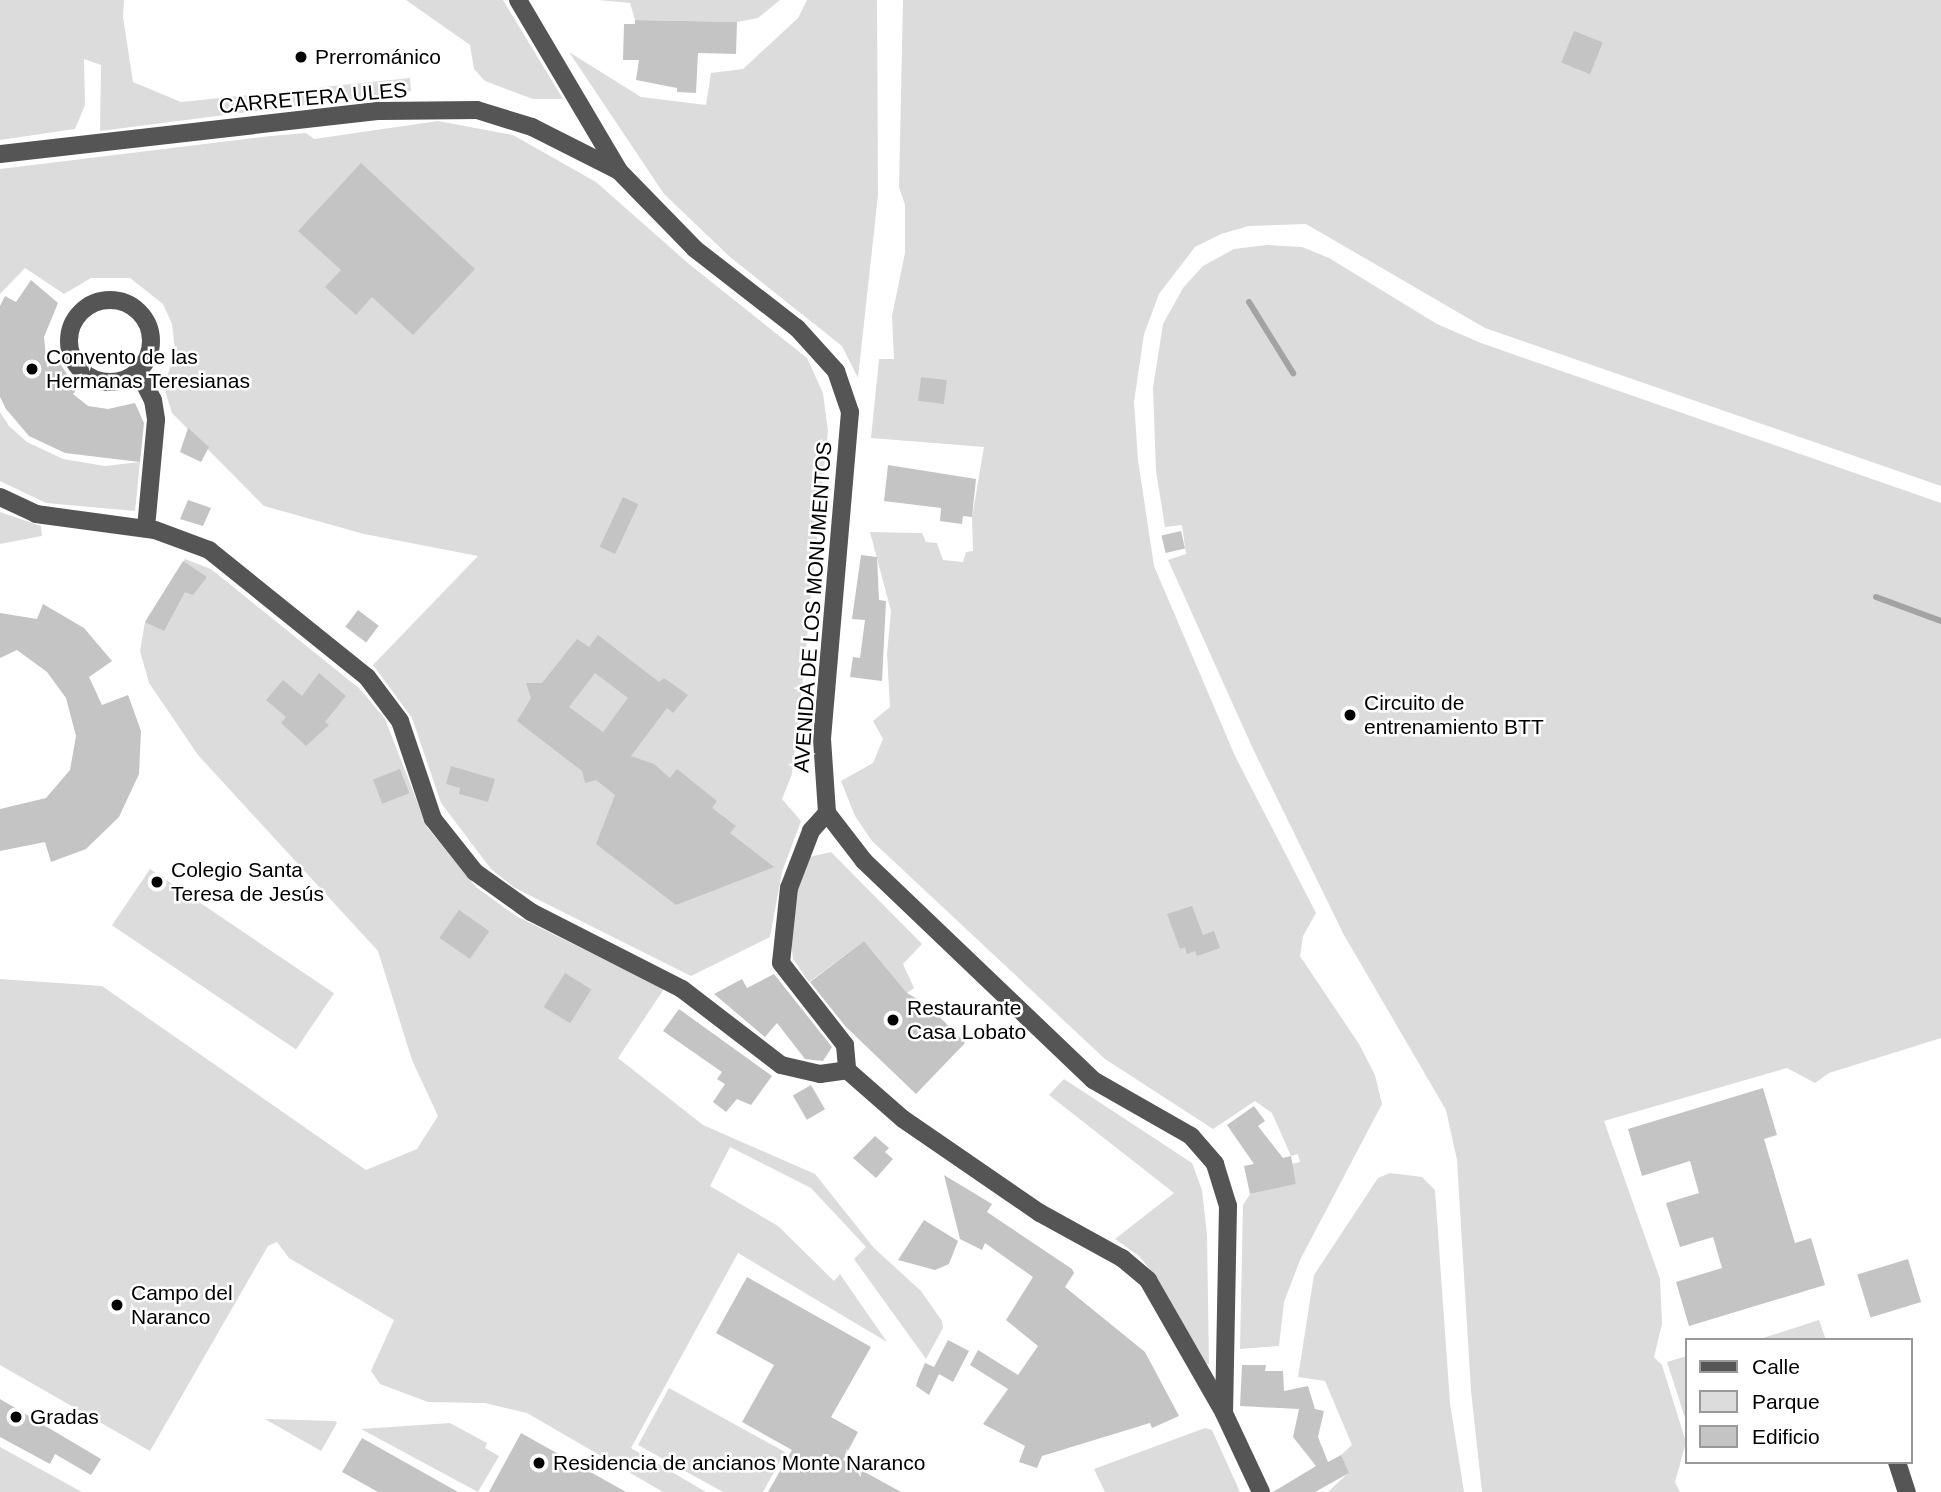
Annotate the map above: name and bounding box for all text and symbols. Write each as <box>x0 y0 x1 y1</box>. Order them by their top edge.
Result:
place label: Prerrománico <box>315 44 441 70</box>
marker: Prerrománico <box>293 49 309 65</box>
street label: CARRETERA ULES <box>217 77 409 119</box>
place label: Convento de las Hermanas Teresianas <box>46 344 250 394</box>
marker: Convento de las Hermanas Teresianas <box>24 361 40 377</box>
street label: AVENIDA DE LOS MONUMENTOS <box>789 440 837 774</box>
place label: Circuito de entrenamiento BTT <box>1364 690 1544 740</box>
marker: Circuito de entrenamiento BTT <box>1342 707 1358 723</box>
place label: Colegio Santa Teresa de Jesús <box>171 857 324 907</box>
marker: Colegio Santa Teresa de Jesús <box>149 874 165 890</box>
place label: Restaurante Casa Lobato <box>907 995 1026 1045</box>
marker: Restaurante Casa Lobato <box>885 1012 901 1028</box>
place label: Campo del Naranco <box>131 1280 233 1330</box>
marker: Campo del Naranco <box>109 1297 125 1313</box>
legend <box>1686 1338 1913 1464</box>
text: Calle <box>1752 1355 1800 1378</box>
text: Parque <box>1752 1390 1820 1413</box>
place label: Gradas <box>30 1404 99 1430</box>
marker: Gradas <box>8 1409 24 1425</box>
text: Edificio <box>1752 1425 1820 1448</box>
place label: Residencia de ancianos Monte Naranco <box>553 1450 925 1476</box>
marker: Residencia de ancianos Monte Naranco <box>531 1455 547 1471</box>

